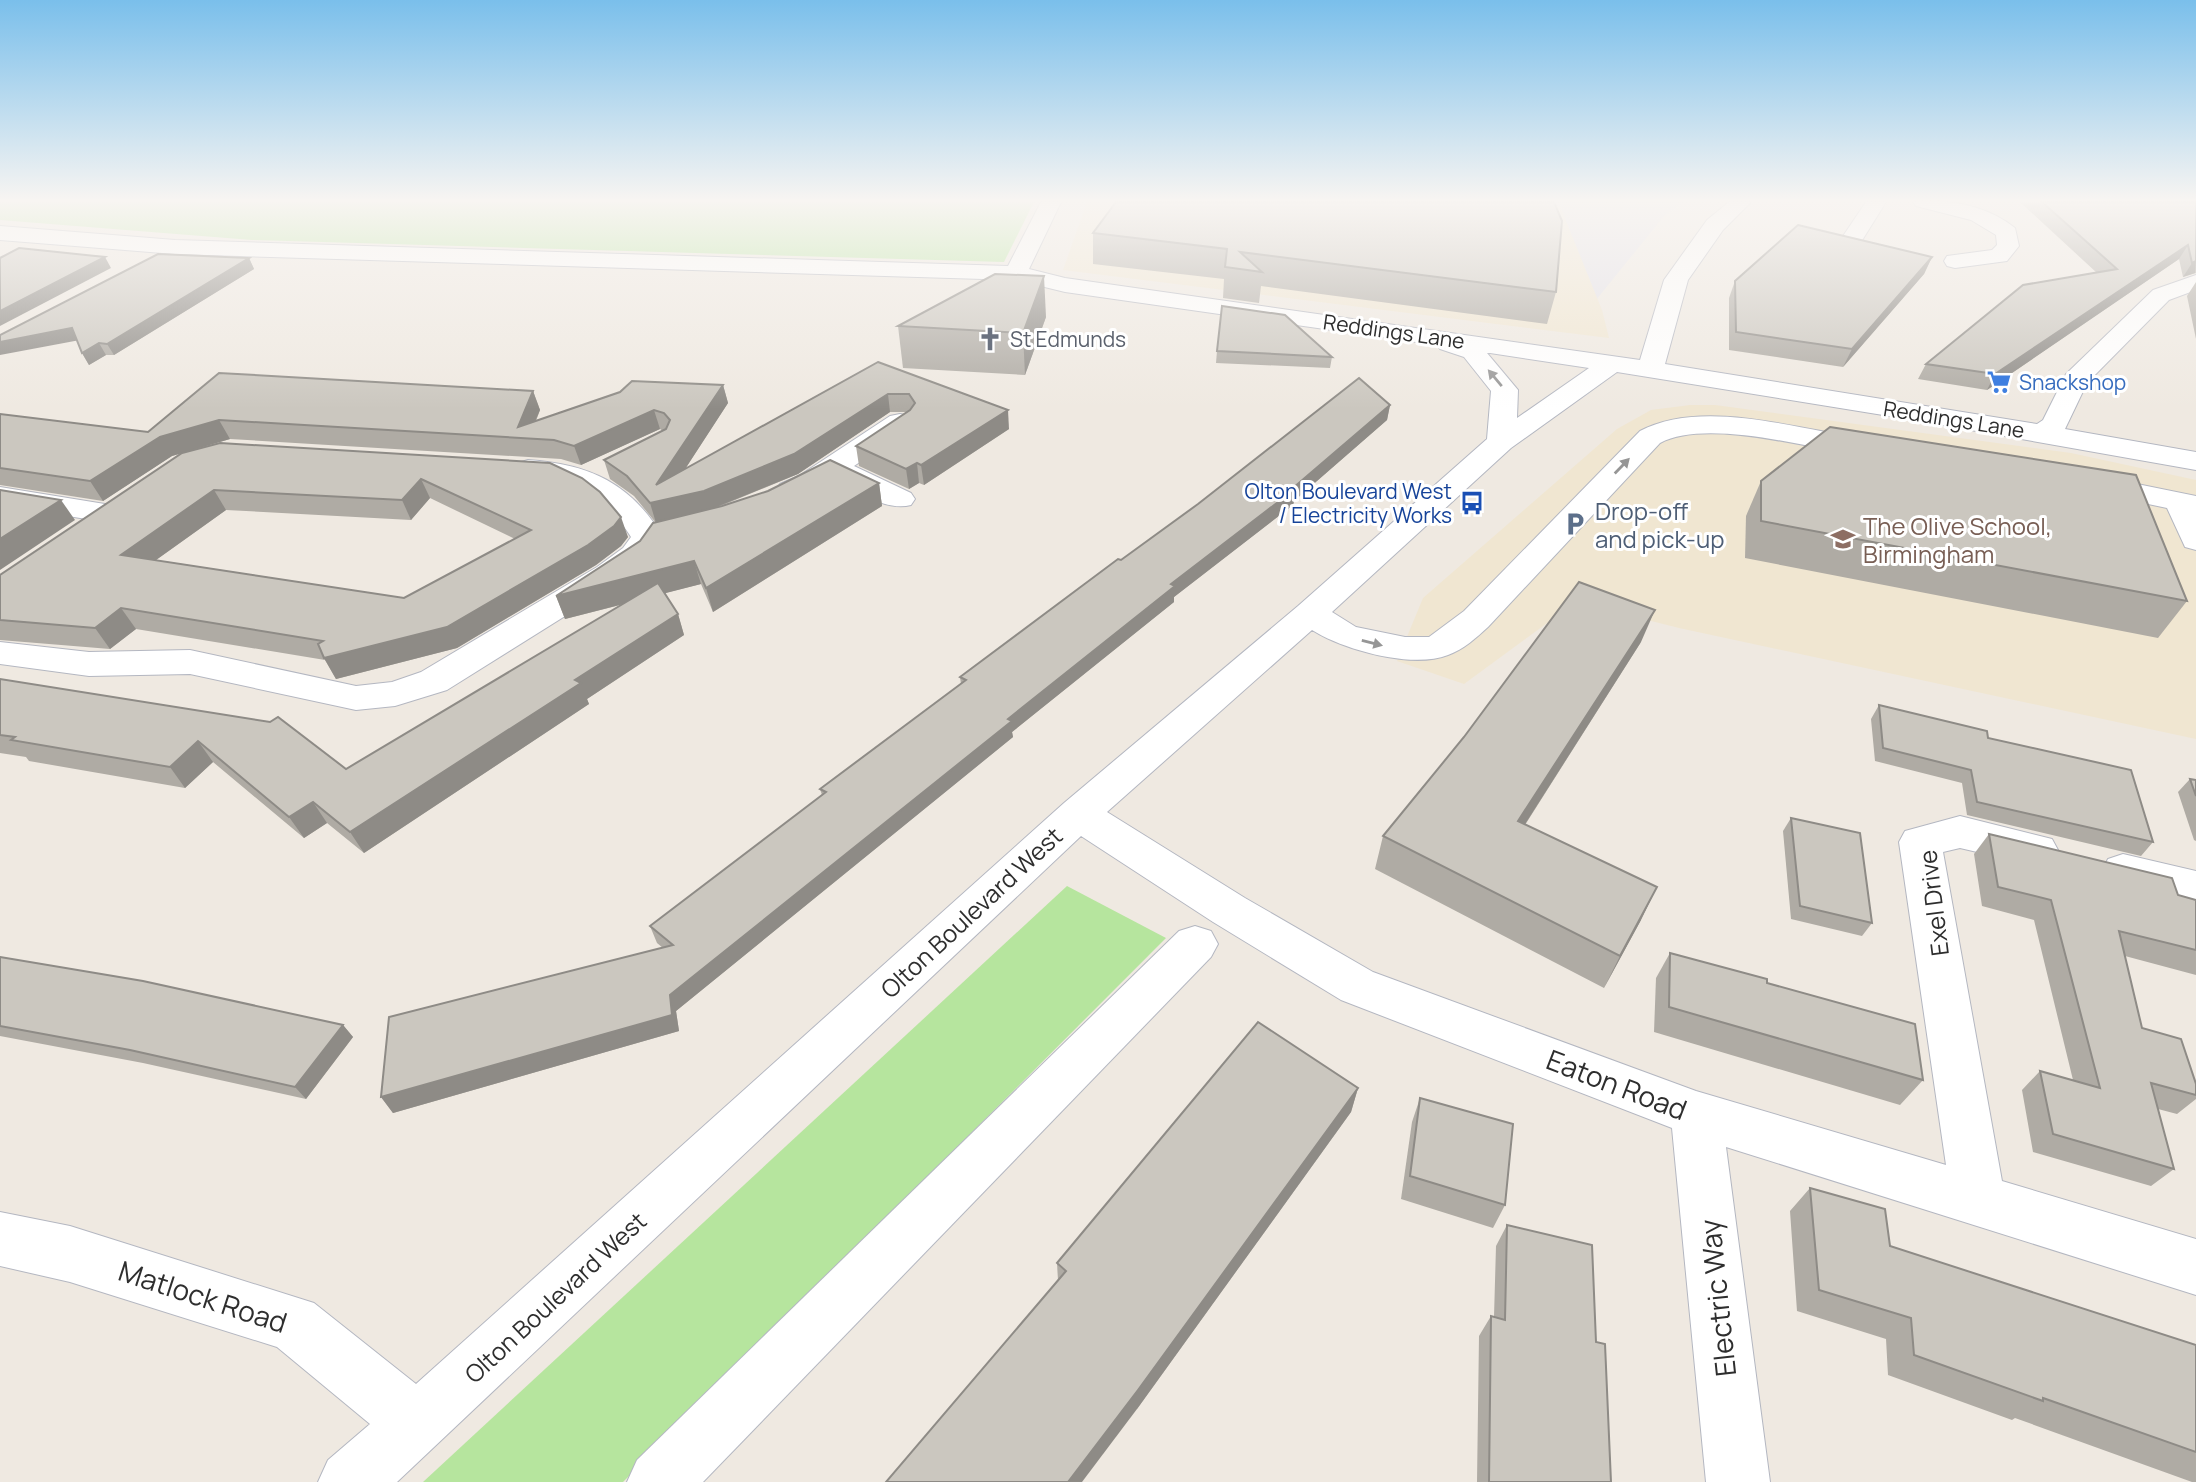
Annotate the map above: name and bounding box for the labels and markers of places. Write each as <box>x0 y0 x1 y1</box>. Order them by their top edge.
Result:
church icon: St Edmunds <box>976 325 1004 353</box>
place label: St Edmunds <box>1010 325 1126 353</box>
supermarket icon: Snackshop <box>1985 368 2013 396</box>
place label: Snackshop <box>2019 368 2126 396</box>
place label: Olton Boulevard West / Electricity Works <box>1244 477 1452 529</box>
bus stop icon: Olton Boulevard West / Electricity Works <box>1458 489 1486 517</box>
place label: Drop-off and pick-up <box>1595 494 1724 555</box>
place label: The Olive School, Birmingham <box>1863 509 2052 570</box>
parking icon: Drop-off and pick-up <box>1561 510 1589 538</box>
school or university icon: The Olive School, Birmingham <box>1829 525 1857 553</box>

